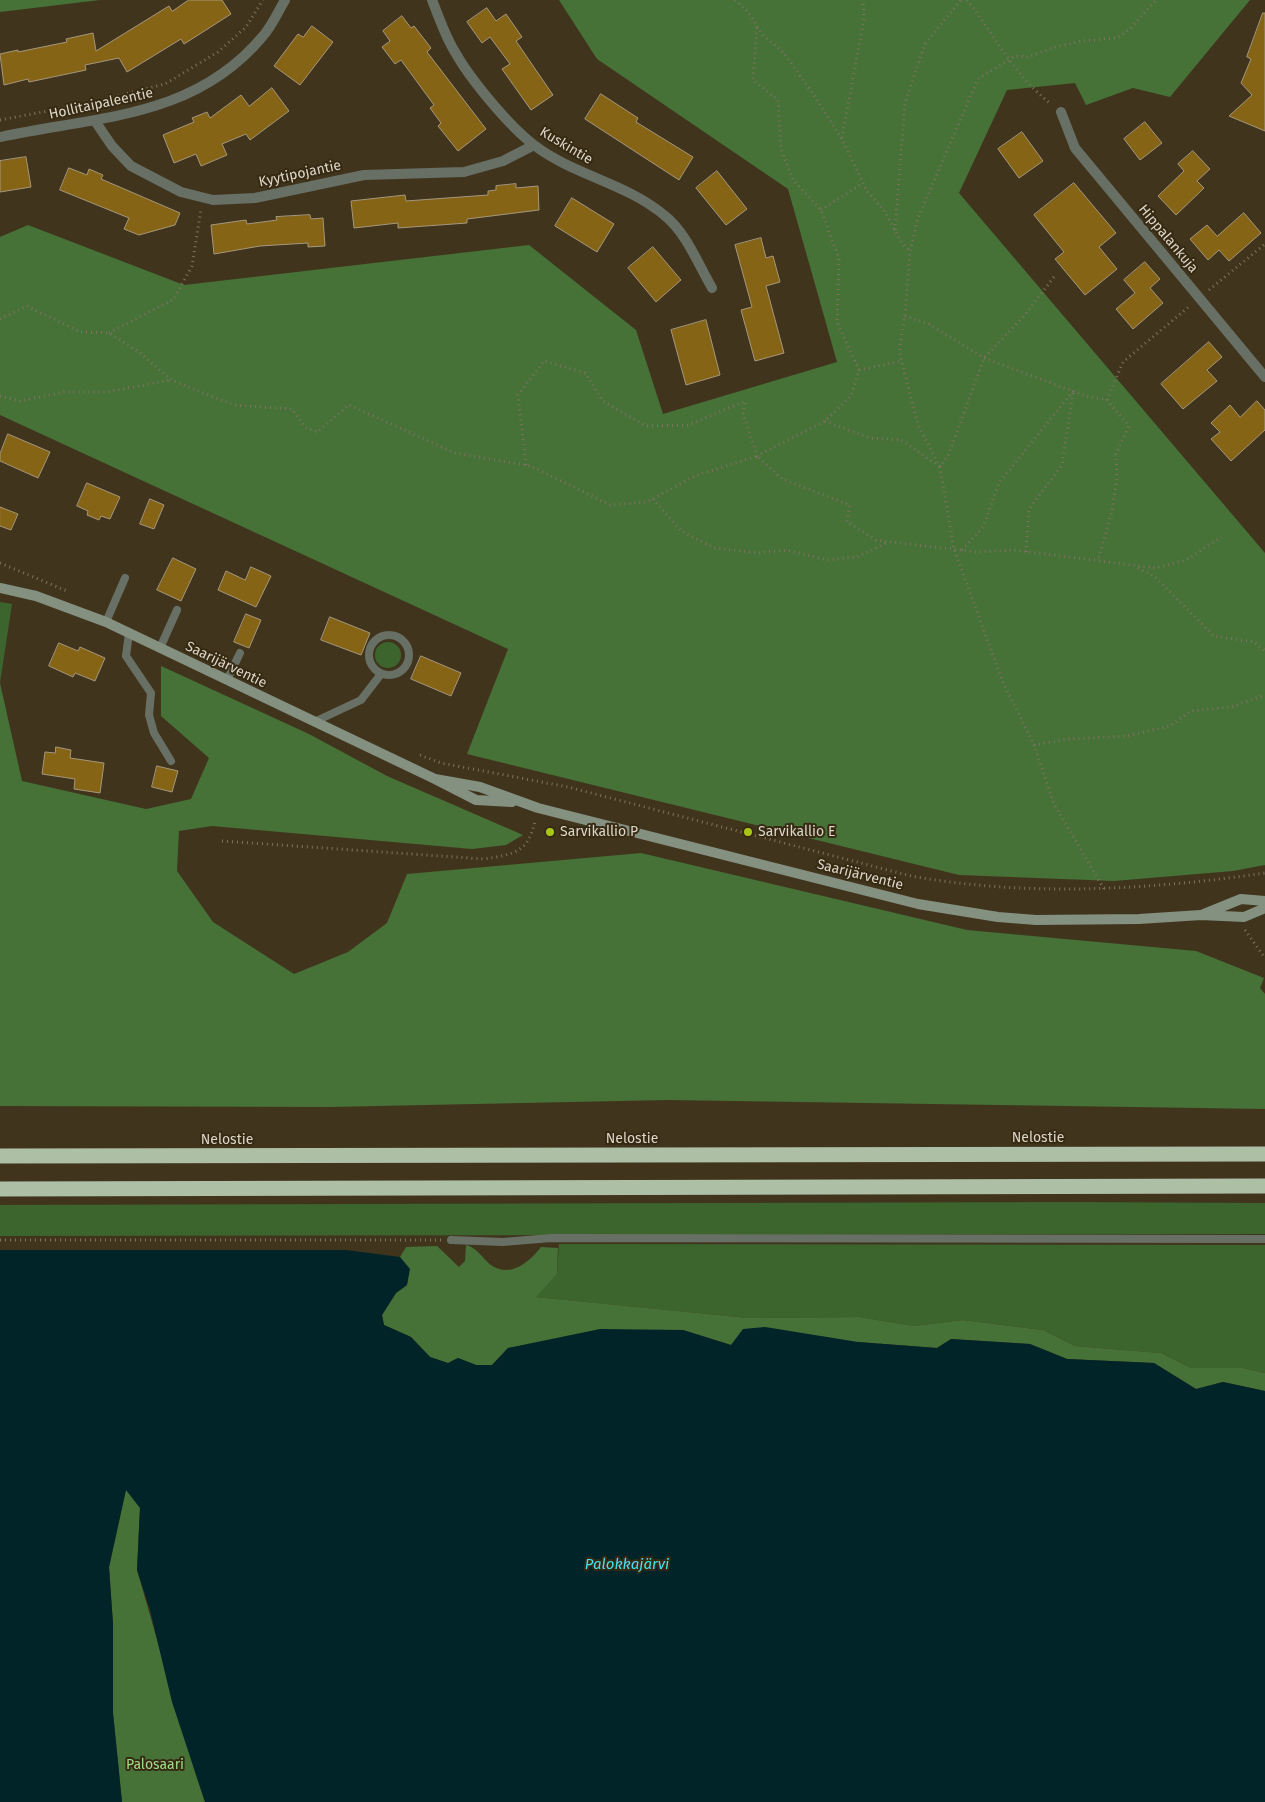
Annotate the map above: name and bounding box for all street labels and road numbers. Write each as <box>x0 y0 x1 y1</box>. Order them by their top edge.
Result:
street label: Hollitaipaleentie <box>47 85 155 123</box>
street label: Kuskintie <box>536 124 596 168</box>
street label: Kyytipojantie <box>257 157 343 191</box>
street label: Hippalankuja <box>1135 201 1201 277</box>
street label: Saarijärventie <box>183 638 269 692</box>
street label: Saarijärventie <box>815 856 905 894</box>
street label: Nelostie <box>1012 1130 1064 1146</box>
street label: Nelostie <box>606 1131 658 1147</box>
street label: Nelostie <box>201 1132 253 1148</box>

